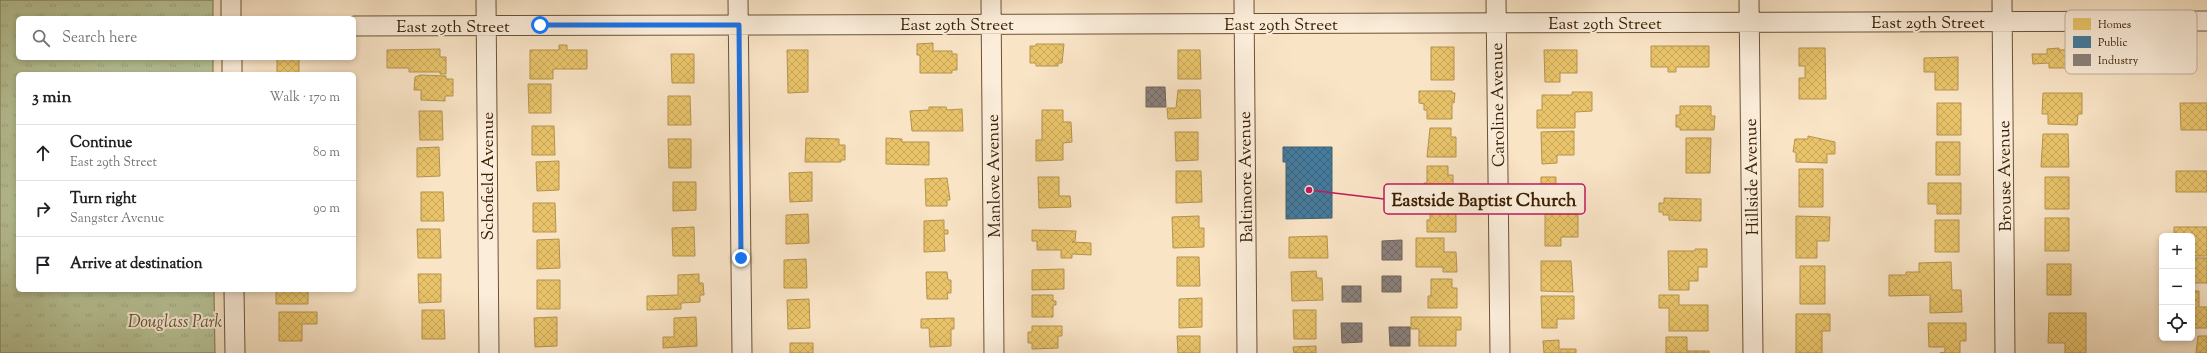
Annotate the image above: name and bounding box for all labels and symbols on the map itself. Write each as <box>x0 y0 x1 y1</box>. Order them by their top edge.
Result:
legend <box>2065 10 2197 74</box>
street label: East 29th Street <box>1871 12 1985 36</box>
street label: East 29th Street <box>1548 13 1662 37</box>
street label: East 29th Street <box>900 14 1014 38</box>
street label: East 29th Street <box>1224 14 1338 38</box>
street label: East 29th Street <box>396 16 510 40</box>
route start <box>531 16 549 34</box>
text: Homes <box>2098 17 2131 33</box>
text: Public <box>2098 35 2127 51</box>
street label: Caroline Avenue <box>1486 42 1512 167</box>
text: Industry <box>2098 53 2139 69</box>
street label: Baltimore Avenue <box>1234 111 1260 243</box>
street label: Schofield Avenue <box>477 112 501 240</box>
street label: Manlove Avenue <box>982 114 1008 238</box>
street label: Hillside Avenue <box>1740 118 1766 236</box>
street label: Brouse Avenue <box>1993 120 2019 232</box>
callout: Eastside Baptist Church <box>1384 184 1585 214</box>
text: Eastside Baptist Church <box>1391 189 1577 215</box>
route end <box>732 249 750 267</box>
park label: Douglass Park <box>128 311 223 335</box>

